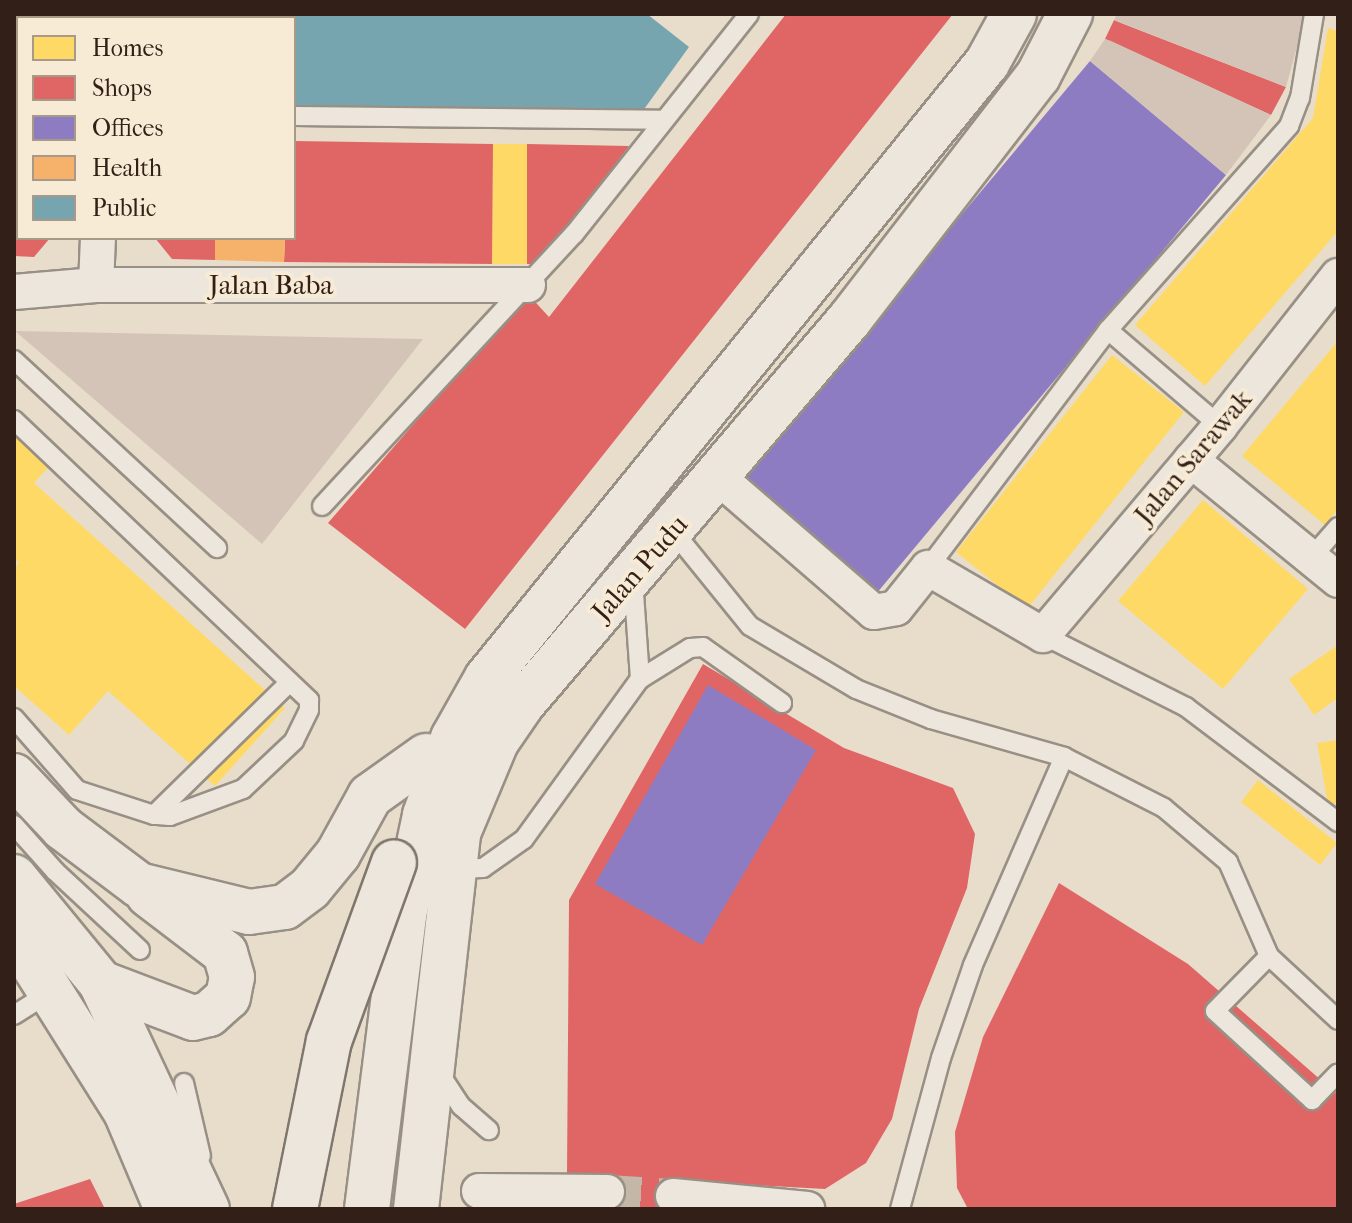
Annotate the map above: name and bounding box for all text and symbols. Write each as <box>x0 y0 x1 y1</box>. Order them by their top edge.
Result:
legend <box>16 16 296 240</box>
text: Homes <box>92 34 163 62</box>
text: Shops <box>92 74 152 102</box>
text: Offices <box>92 114 163 142</box>
text: Health <box>92 154 162 182</box>
text: Public <box>92 194 156 222</box>
street label: Jalan Baba <box>209 268 333 302</box>
street label: Jalan Sarawak <box>1127 383 1259 531</box>
street label: Jalan Pudu <box>585 508 695 628</box>

